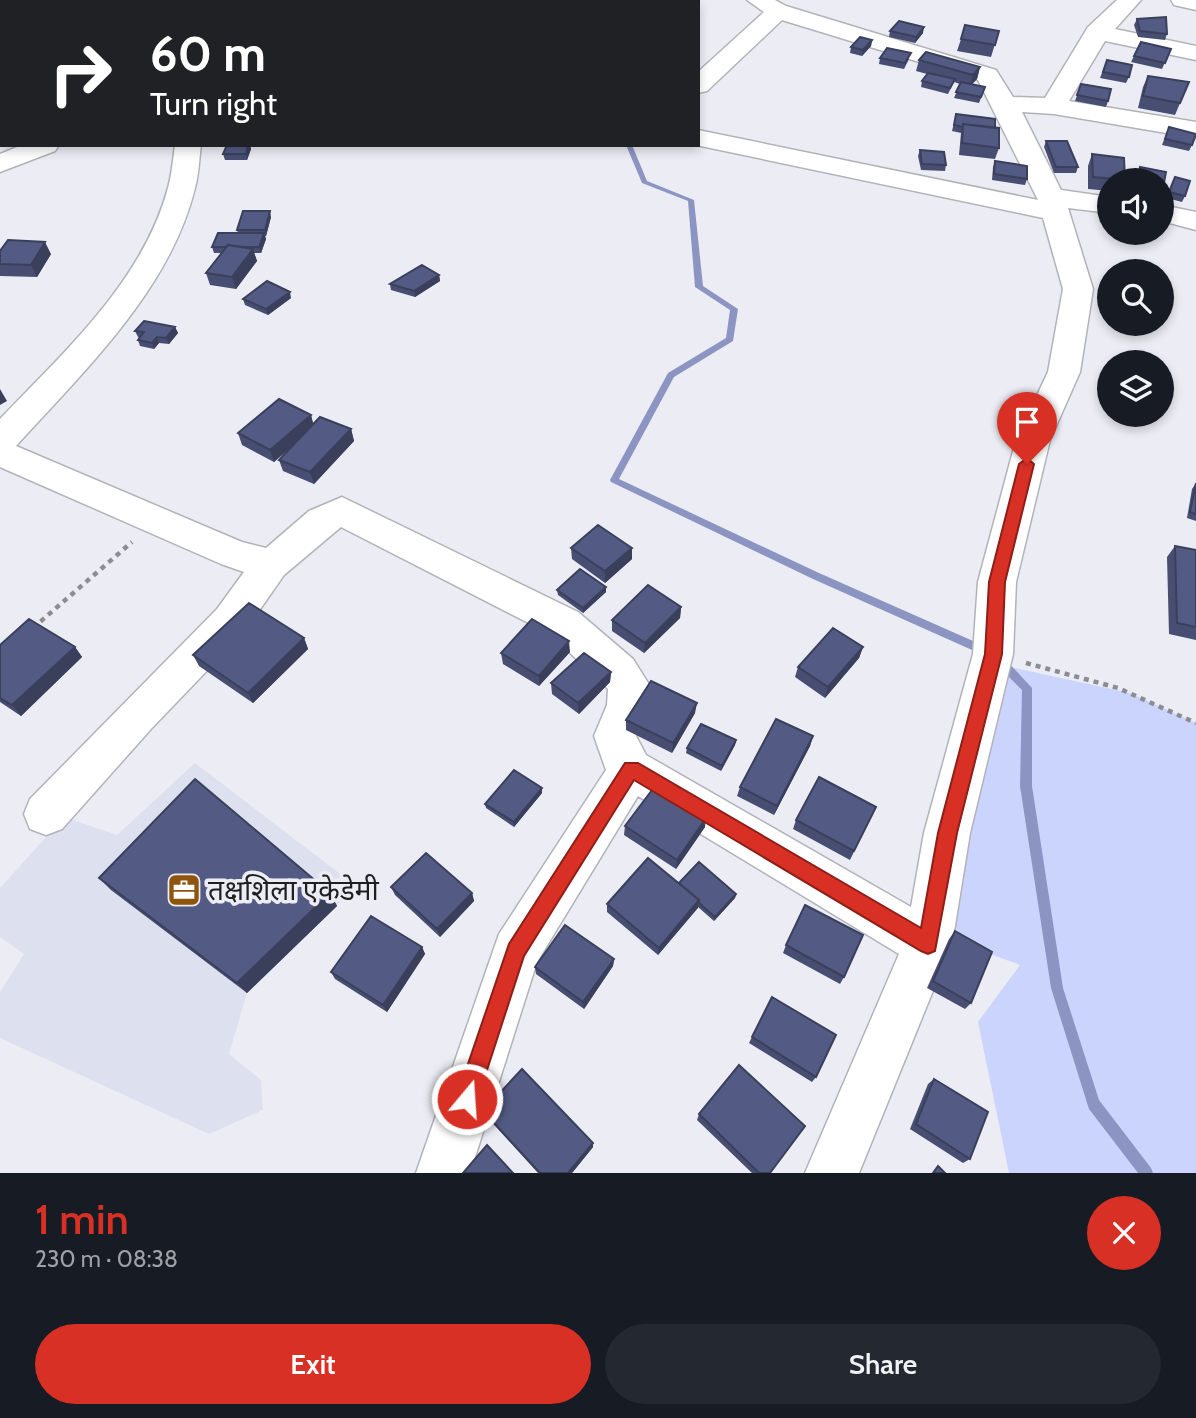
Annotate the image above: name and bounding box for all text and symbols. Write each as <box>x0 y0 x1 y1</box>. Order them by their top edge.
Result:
text: 60 m <box>150 24 266 83</box>
icon: right <box>35 28 126 119</box>
text: Turn right <box>150 84 277 123</box>
map controls <box>1097 168 1174 427</box>
button: sound <box>1097 168 1174 245</box>
button: search <box>1097 259 1174 336</box>
button: layers <box>1097 350 1174 427</box>
pin <box>997 392 1057 464</box>
icon: arrive <box>1008 403 1046 441</box>
office icon: तक्षशिला एकेडेमी <box>165 871 203 909</box>
place label: तक्षशिला एकेडेमी <box>208 873 380 907</box>
position arrow <box>430 1062 504 1136</box>
text: 1 min <box>35 1193 129 1245</box>
button: close <box>1087 1196 1161 1270</box>
text: 230 m · 08:38 <box>35 1245 178 1273</box>
button: Exit <box>35 1324 591 1404</box>
button: Share <box>605 1324 1161 1404</box>

